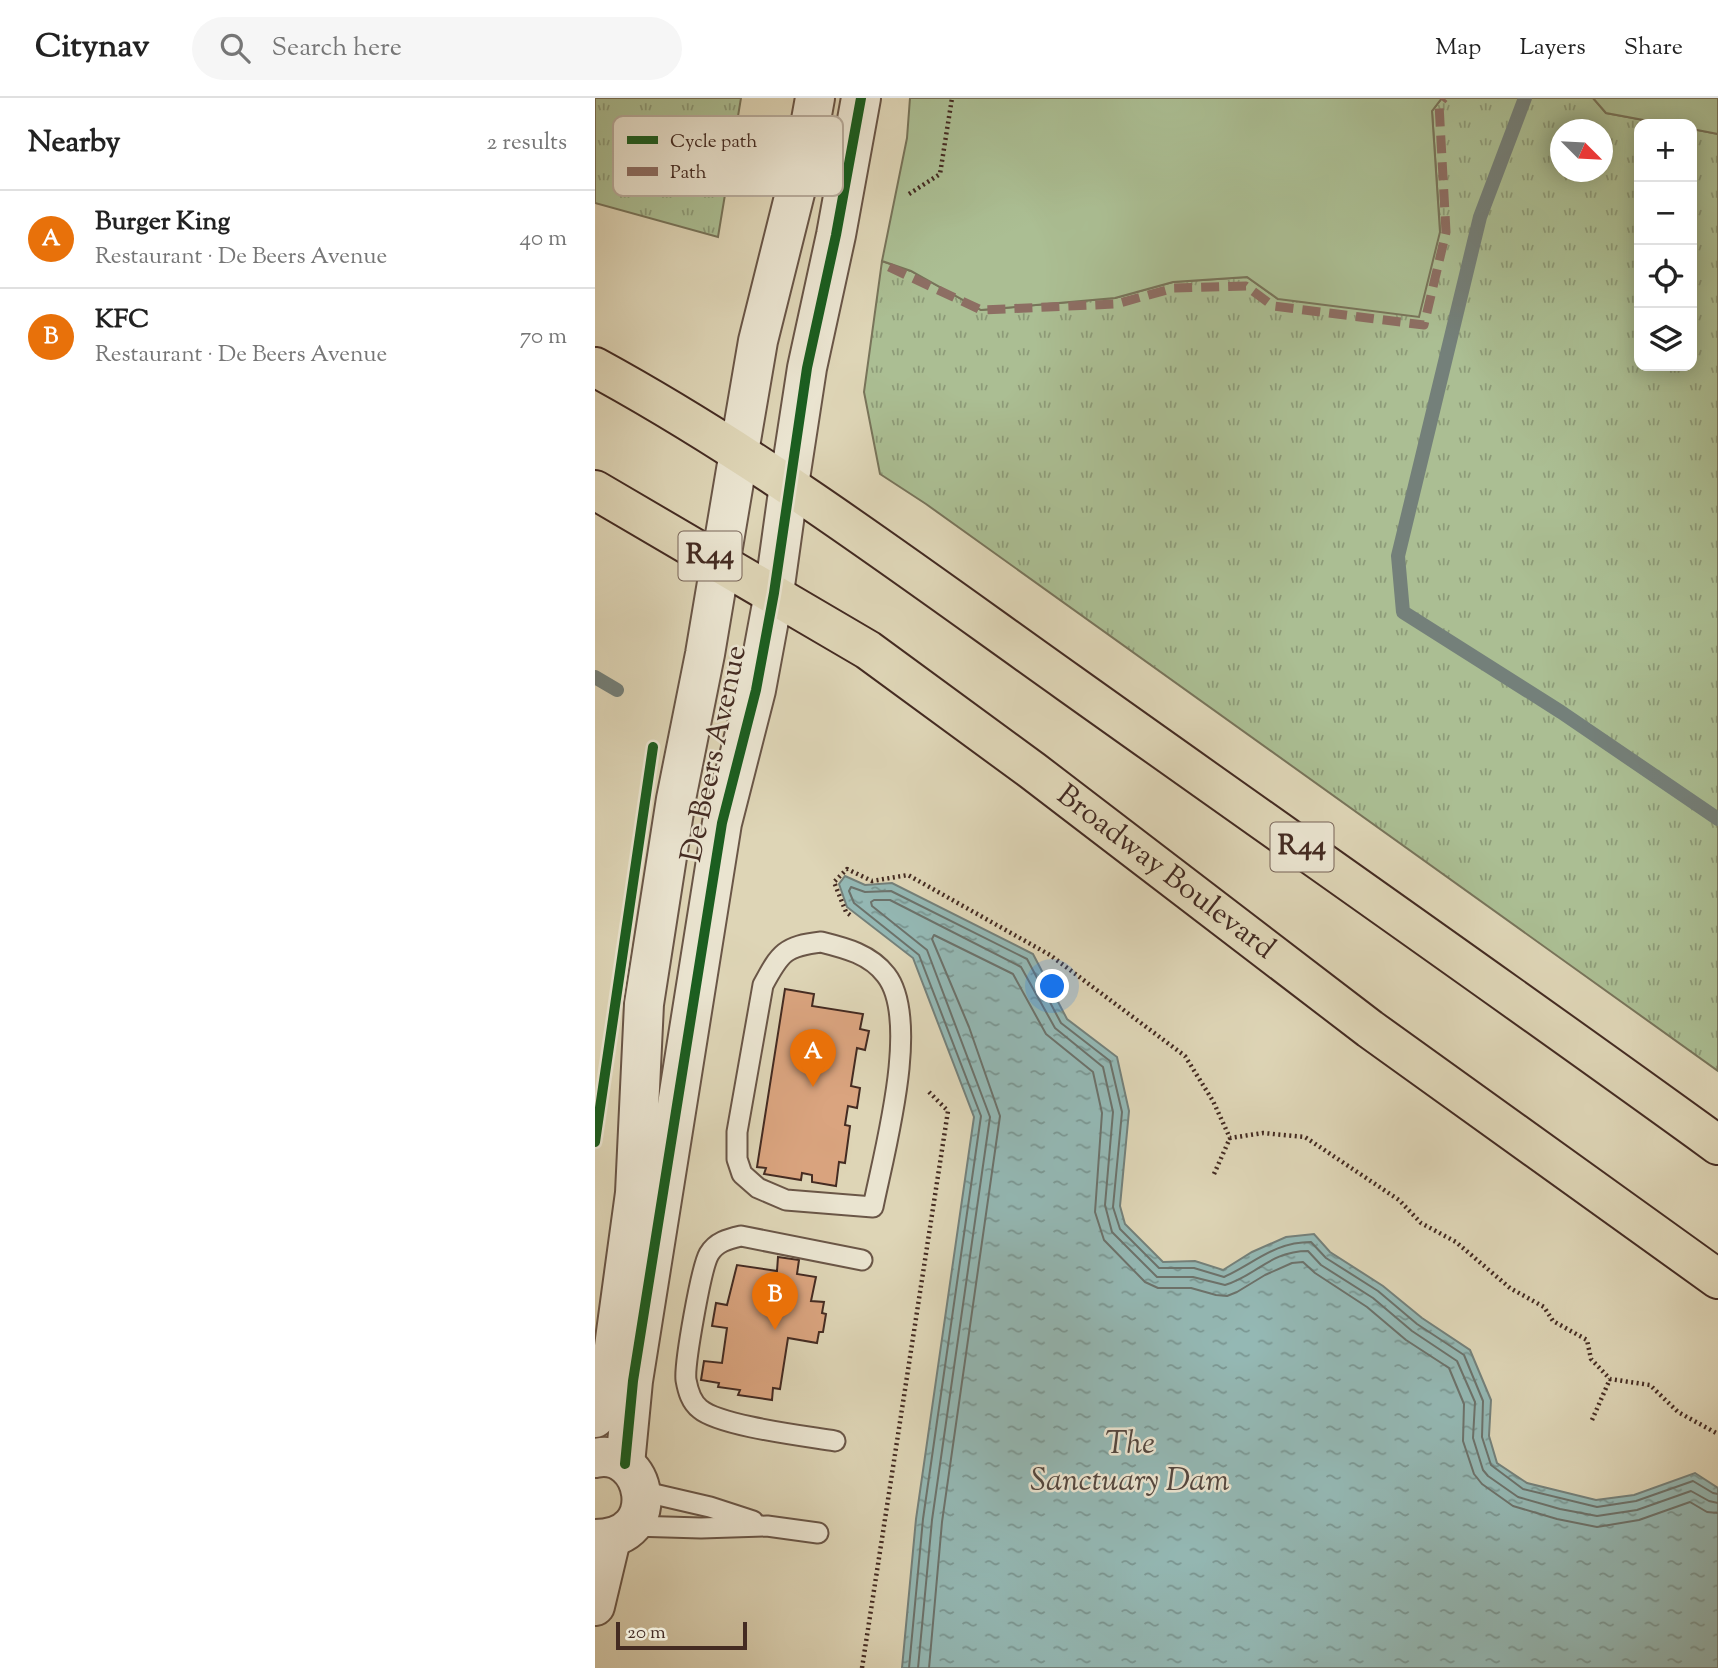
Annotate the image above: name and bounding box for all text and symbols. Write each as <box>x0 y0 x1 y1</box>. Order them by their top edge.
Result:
search box <box>192 17 682 80</box>
text: Citynav <box>35 24 150 72</box>
icon: search <box>216 29 254 67</box>
text: Search here <box>272 30 402 67</box>
text: Map <box>1435 31 1481 65</box>
text: Layers <box>1519 31 1586 65</box>
text: Share <box>1624 31 1683 65</box>
legend <box>613 116 843 196</box>
north arrow <box>1550 119 1613 182</box>
map controls <box>1634 119 1697 371</box>
button: + <box>1634 119 1697 182</box>
text: Nearby <box>28 122 120 165</box>
text: 2 results <box>487 127 567 160</box>
text: Cycle path <box>670 129 757 156</box>
text: Path <box>670 160 707 187</box>
button: − <box>1634 182 1697 245</box>
text: Burger King <box>95 204 230 241</box>
text: A <box>42 223 60 256</box>
text: 40 m <box>520 223 567 256</box>
text: Restaurant · De Beers Avenue <box>95 241 387 274</box>
button: locate <box>1634 245 1697 308</box>
text: KFC <box>95 302 149 339</box>
button: layers <box>1634 308 1697 371</box>
text: B <box>44 321 58 354</box>
text: 70 m <box>520 321 567 354</box>
text: Restaurant · De Beers Avenue <box>95 339 387 372</box>
road number: R44 <box>678 532 741 580</box>
street label: De Beers Avenue <box>671 642 759 866</box>
street label: Broadway Boulevard <box>1047 775 1284 970</box>
road number: R44 <box>1271 822 1333 872</box>
your location <box>1035 969 1069 1003</box>
pin: A <box>790 1029 836 1087</box>
pin: B <box>752 1272 798 1330</box>
water label: The Sanctuary Dam <box>1030 1422 1230 1505</box>
scale bar <box>616 1619 747 1651</box>
text: 20 m <box>627 1620 666 1647</box>

